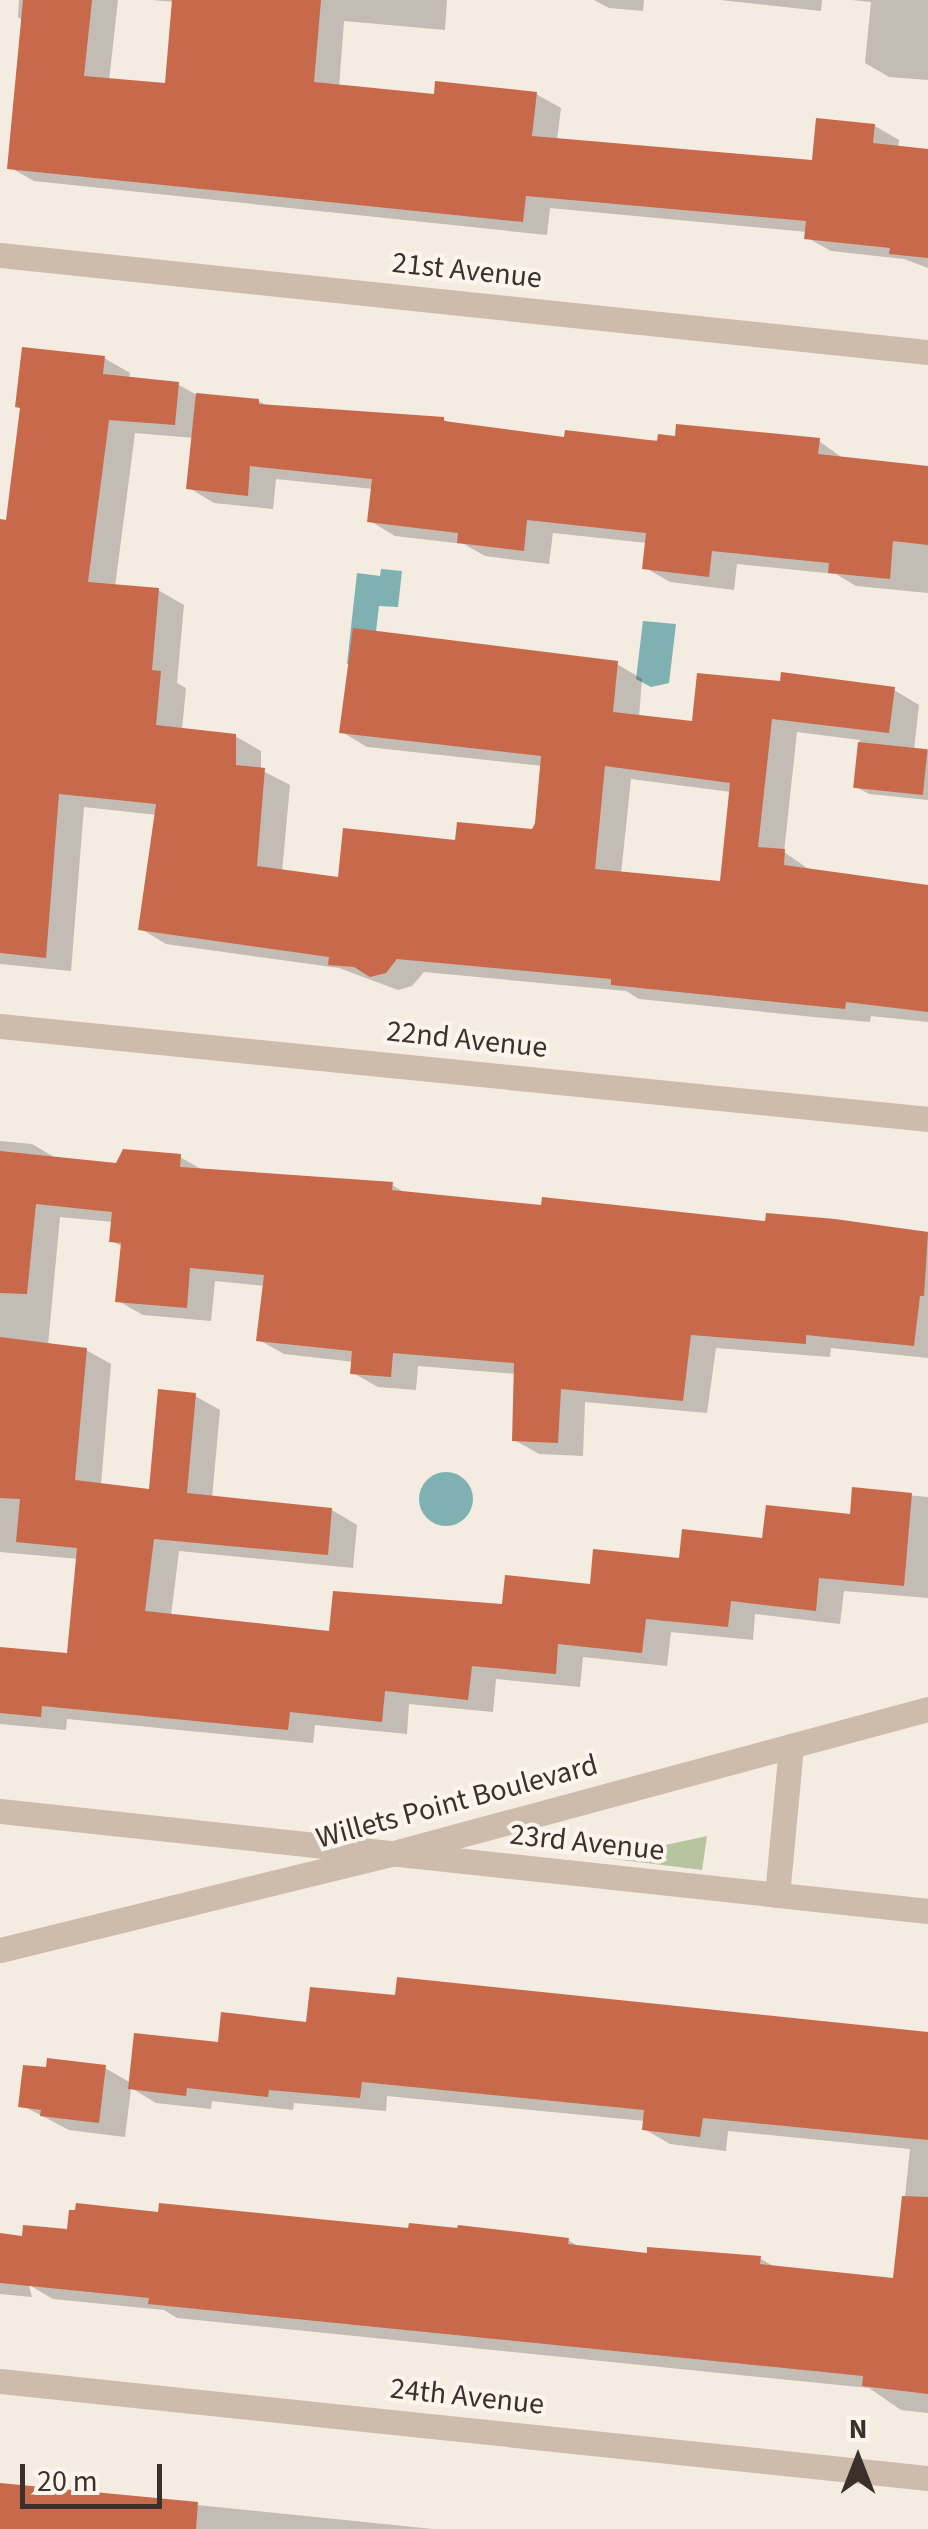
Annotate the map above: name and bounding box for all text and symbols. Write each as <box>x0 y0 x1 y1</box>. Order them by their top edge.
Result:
street label: 21st Avenue <box>390 245 544 297</box>
street label: 22nd Avenue <box>385 1014 549 1066</box>
street label: Willets Point Boulevard <box>312 1747 602 1857</box>
street label: 23rd Avenue <box>508 1817 666 1869</box>
street label: 24th Avenue <box>388 2371 546 2423</box>
north arrow <box>808 2409 908 2509</box>
text: N <box>849 2409 867 2449</box>
scale bar <box>25 2444 168 2506</box>
text: 20 m <box>37 2460 98 2503</box>

